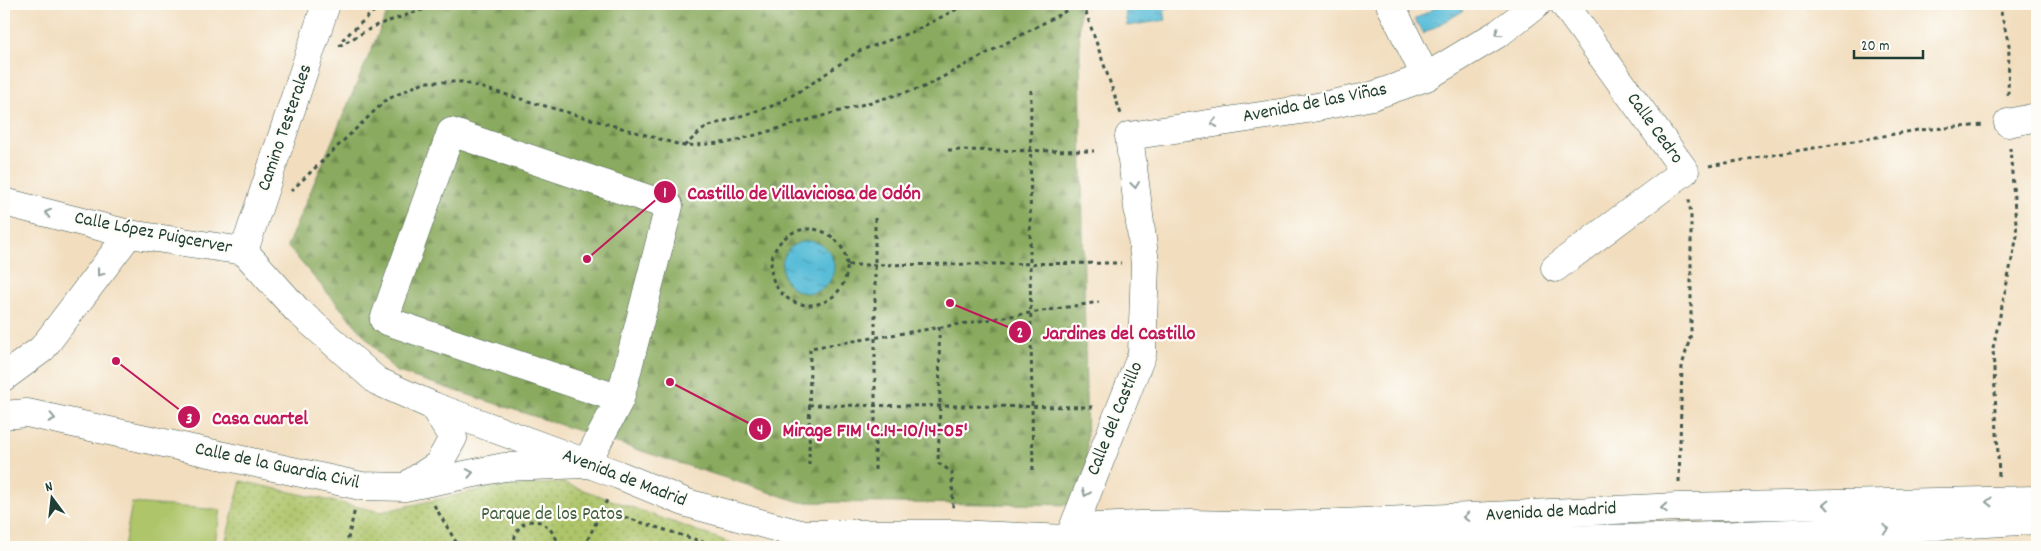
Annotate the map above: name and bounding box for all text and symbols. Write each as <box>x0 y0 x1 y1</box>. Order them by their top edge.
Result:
one-way arrow <box>1494 27 1504 36</box>
scale bar <box>1854 28 1922 60</box>
text: 20 m <box>1861 36 1889 58</box>
street label: Camino Testerales <box>252 61 320 195</box>
street label: Avenida de las Viñas <box>1240 77 1390 131</box>
street label: Calle Cedro <box>1619 88 1689 170</box>
one-way arrow <box>1209 118 1218 128</box>
callout: Castillo de Villaviciosa de Odón <box>652 174 930 209</box>
text: Castillo de Villaviciosa de Odón <box>687 181 921 209</box>
one-way arrow <box>1129 181 1140 189</box>
text: 1 <box>663 183 667 205</box>
street label: Calle López Puigcerver <box>72 205 234 263</box>
one-way arrow <box>43 208 52 219</box>
one-way arrow <box>97 267 105 276</box>
callout: Jardines del Castillo <box>1007 314 1205 349</box>
text: Jardines del Castillo <box>1043 321 1196 349</box>
text: 2 <box>1017 323 1023 345</box>
street label: Calle del Castillo <box>1081 358 1151 480</box>
callout: Casa cuartel <box>177 400 318 435</box>
text: Casa cuartel <box>212 406 308 434</box>
text: 3 <box>186 409 193 431</box>
one-way arrow <box>47 412 56 423</box>
callout: Mirage F1M 'C.14-10/14-05' <box>747 412 978 447</box>
text: Mirage F1M 'C.14-10/14-05' <box>782 418 968 446</box>
text: 4 <box>757 420 763 442</box>
street label: Calle de la Guardia Civil <box>192 436 362 498</box>
street label: Avenida de Madrid <box>558 443 690 515</box>
one-way arrow <box>465 469 474 479</box>
north arrow <box>28 474 78 524</box>
text: N <box>43 477 55 498</box>
one-way arrow <box>1082 489 1092 497</box>
street label: Avenida de Madrid <box>1485 496 1617 530</box>
one-way arrow <box>1984 497 1992 507</box>
one-way arrow <box>1822 499 1830 510</box>
park label: Parque de los Patos <box>481 502 623 529</box>
one-way arrow <box>1659 502 1667 513</box>
one-way arrow <box>1462 512 1470 523</box>
one-way arrow <box>1882 524 1890 535</box>

